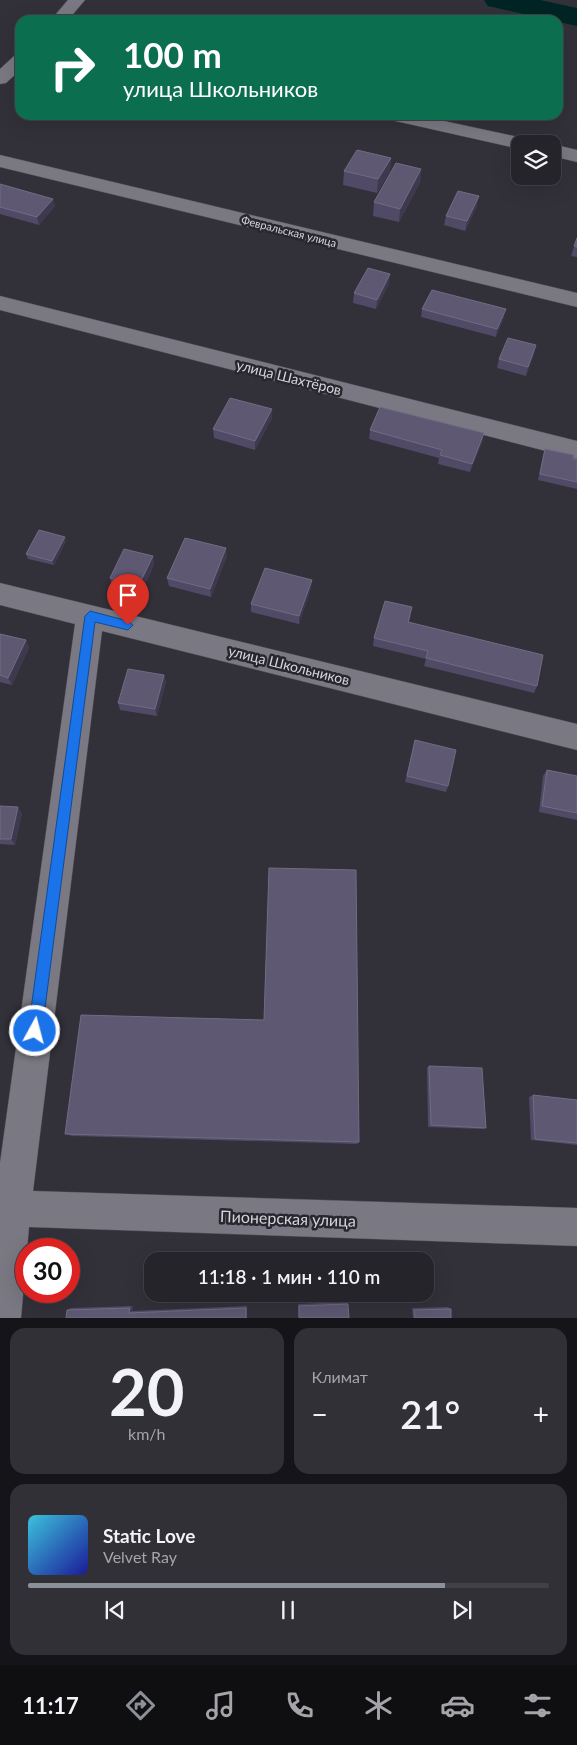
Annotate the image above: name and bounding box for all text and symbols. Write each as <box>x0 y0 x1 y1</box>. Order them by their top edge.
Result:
text: 100 m <box>123 33 222 75</box>
icon: right <box>40 35 105 100</box>
text: улица Школьников <box>123 75 318 102</box>
map controls <box>511 135 561 185</box>
button: layers <box>511 135 561 185</box>
street label: Февральская улица <box>240 213 338 249</box>
street label: улица Шахтёров <box>235 356 343 398</box>
pin <box>107 574 149 625</box>
icon: arrive <box>114 581 142 609</box>
street label: улица Школьников <box>227 642 351 688</box>
position arrow <box>8 1004 60 1056</box>
street label: Пионерская улица <box>220 1206 356 1230</box>
speed limit sign: 30 <box>15 1238 80 1303</box>
text: 11:18 · 1 мин · 110 m <box>198 1265 380 1288</box>
text: 20 <box>109 1352 184 1430</box>
text: Климат <box>312 1367 368 1386</box>
text: 21° <box>400 1391 460 1437</box>
text: − <box>312 1397 328 1431</box>
text: + <box>533 1397 549 1431</box>
text: km/h <box>128 1424 165 1443</box>
text: Static Love <box>103 1524 195 1547</box>
text: Velvet Ray <box>103 1547 177 1566</box>
icon: previous <box>101 1596 129 1624</box>
icon: pause <box>274 1596 302 1624</box>
icon: next <box>448 1596 476 1624</box>
icon: directions <box>123 1688 158 1723</box>
icon: music <box>203 1688 238 1723</box>
icon: phone <box>282 1688 317 1723</box>
icon: climate <box>361 1688 396 1723</box>
icon: car <box>440 1688 475 1723</box>
icon: filters <box>520 1688 555 1723</box>
text: 11:17 <box>22 1692 79 1719</box>

